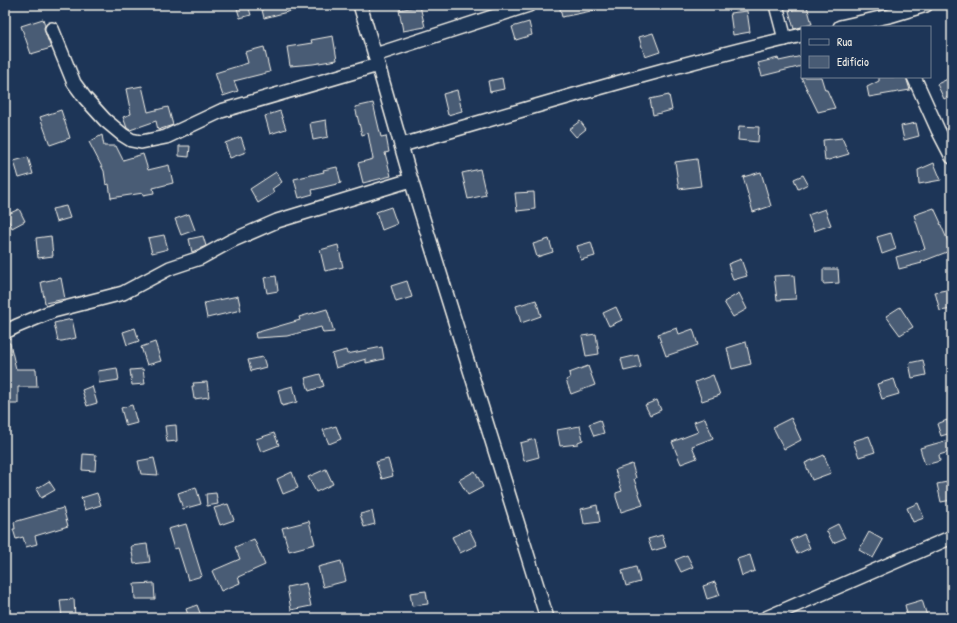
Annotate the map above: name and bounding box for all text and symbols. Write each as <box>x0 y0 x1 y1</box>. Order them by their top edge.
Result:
legend <box>801 26 931 78</box>
text: Rua <box>837 33 852 50</box>
text: Edifício <box>837 53 869 70</box>

